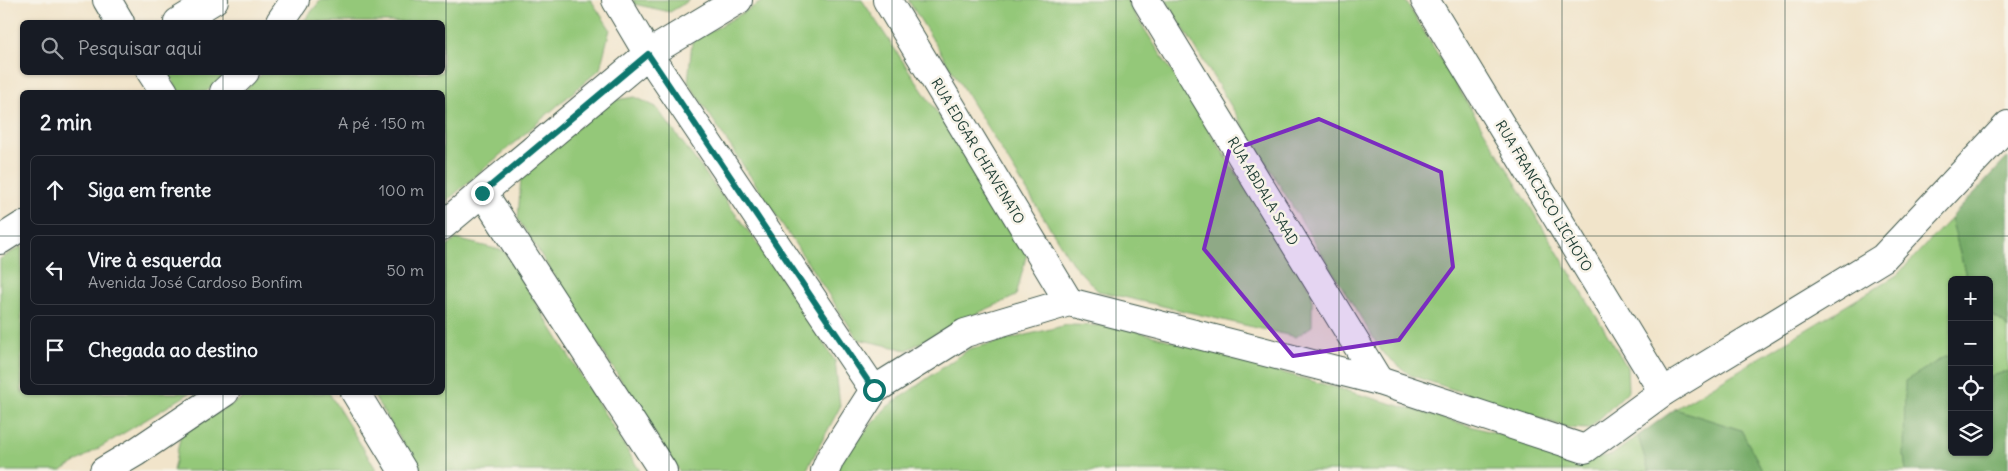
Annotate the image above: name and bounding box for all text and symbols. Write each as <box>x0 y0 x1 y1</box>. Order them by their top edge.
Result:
search box <box>20 20 445 75</box>
icon: search <box>38 34 66 62</box>
text: Pesquisar aqui <box>78 36 202 60</box>
street label: RUA EDGAR CHIAVENATO <box>927 75 1029 227</box>
text: 2 min <box>40 109 92 136</box>
text: A pé · 150 m <box>338 113 425 133</box>
street label: RUA FRANCISCO LICHOTO <box>1492 117 1596 275</box>
street label: RUA ABDALA SAAD <box>1223 133 1303 249</box>
icon: ahead <box>41 176 69 204</box>
text: Siga em frente <box>88 178 211 202</box>
text: 100 m <box>379 180 424 200</box>
route end <box>471 182 494 205</box>
text: Vire à esquerda <box>88 248 222 272</box>
icon: left <box>41 256 69 284</box>
text: 50 m <box>386 260 424 280</box>
text: Avenida José Cardoso Bonfim <box>88 272 302 292</box>
map controls <box>1948 276 1993 456</box>
button: + <box>1948 276 1993 321</box>
button: − <box>1948 321 1993 366</box>
icon: arrive <box>41 336 69 364</box>
text: Chegada ao destino <box>88 338 258 362</box>
button: locate <box>1948 366 1993 411</box>
route start <box>863 379 886 402</box>
button: layers <box>1948 411 1993 456</box>

